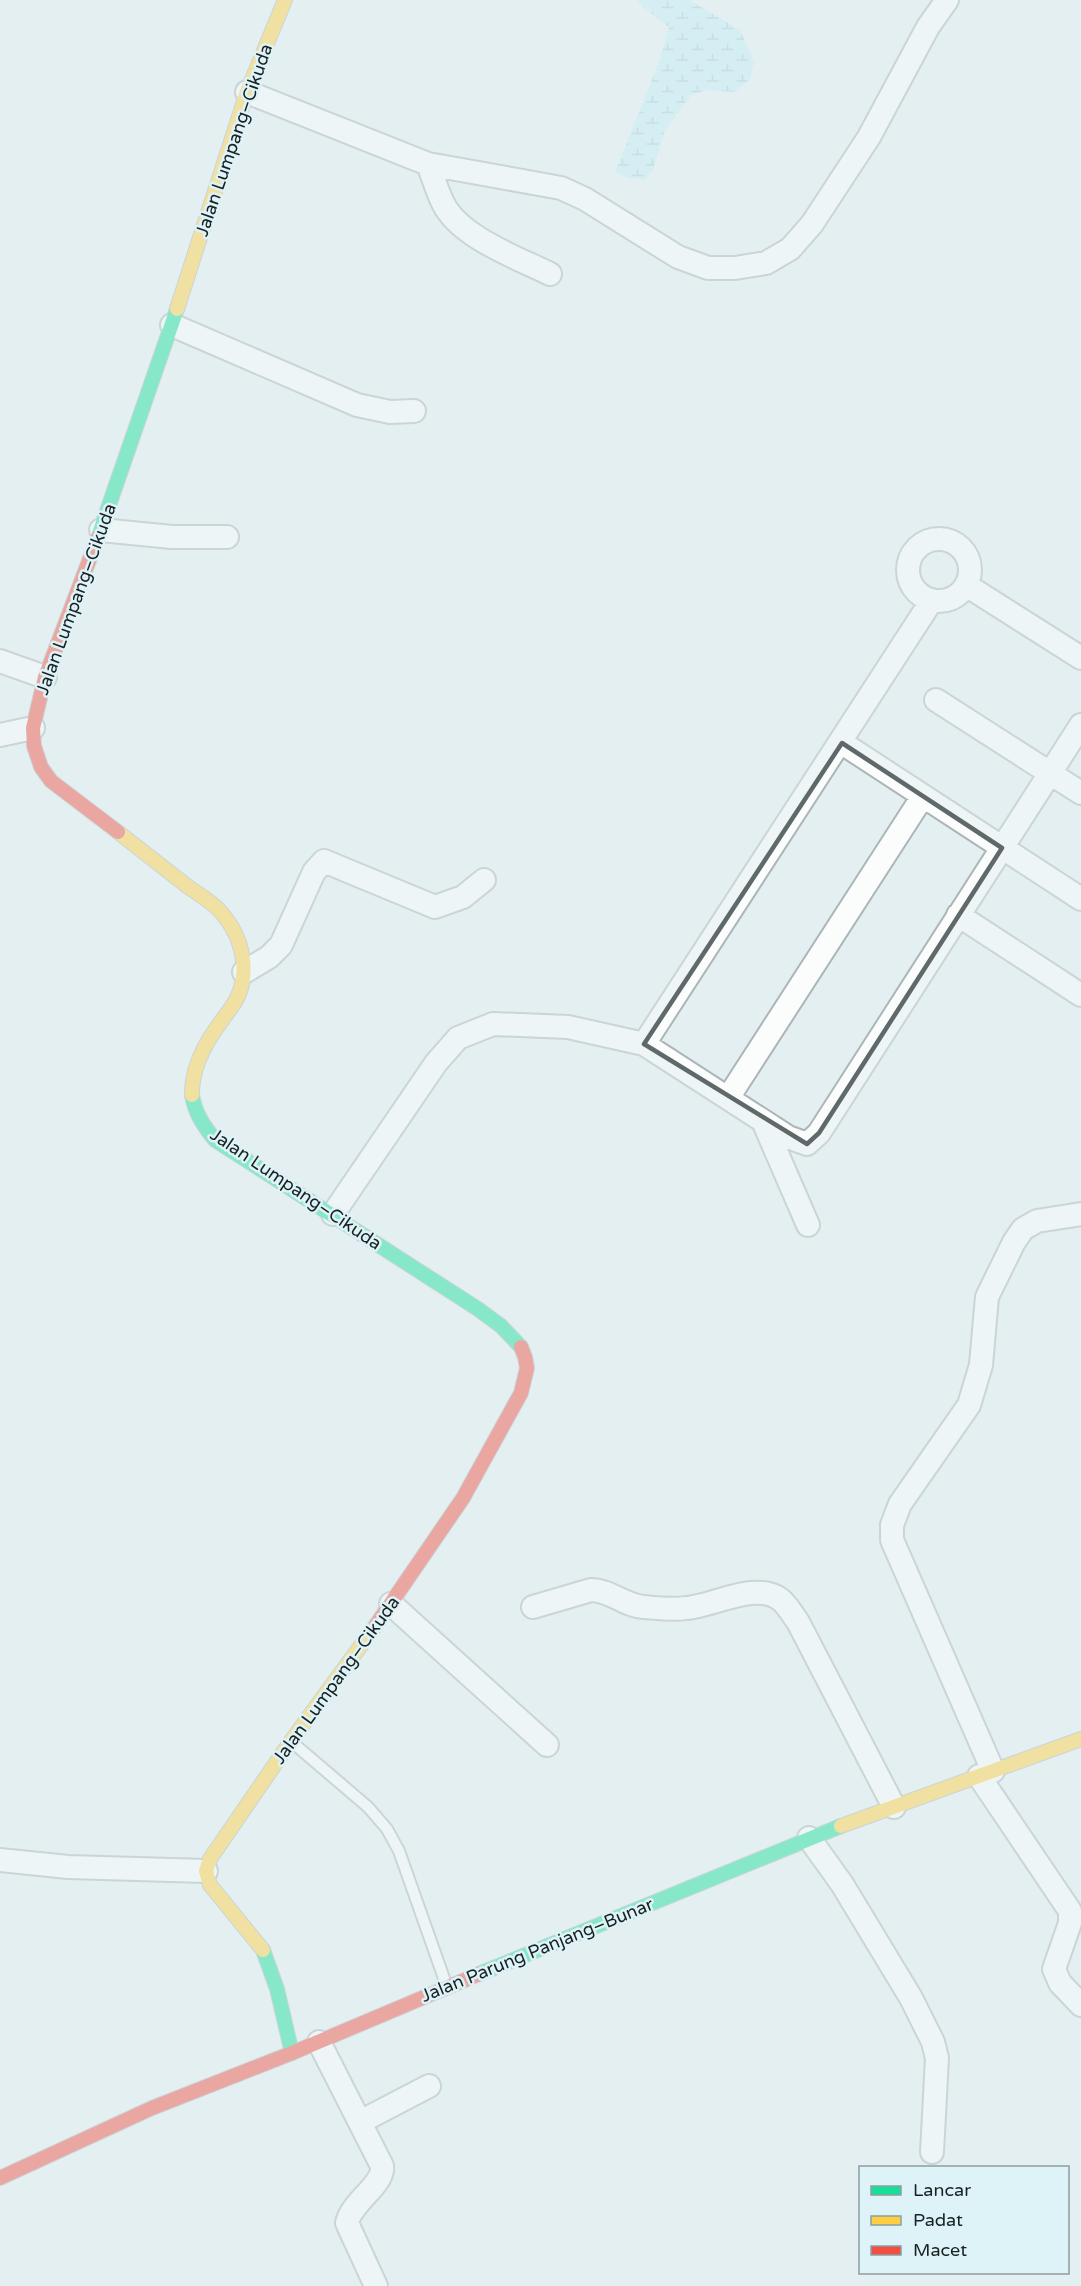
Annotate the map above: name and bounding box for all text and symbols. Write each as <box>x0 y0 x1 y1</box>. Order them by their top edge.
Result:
street label: Jalan Lumpang–Cikuda <box>191 41 277 239</box>
street label: Jalan Lumpang–Cikuda <box>31 500 121 698</box>
street label: Jalan Lumpang–Cikuda <box>206 1123 386 1255</box>
street label: Jalan Lumpang–Cikuda <box>268 1592 404 1768</box>
street label: Jalan Parung Panjang–Bunar <box>418 1893 656 2007</box>
legend <box>859 2166 1069 2274</box>
text: Lancar <box>913 2179 971 2201</box>
text: Padat <box>913 2209 963 2231</box>
text: Macet <box>913 2239 967 2261</box>

